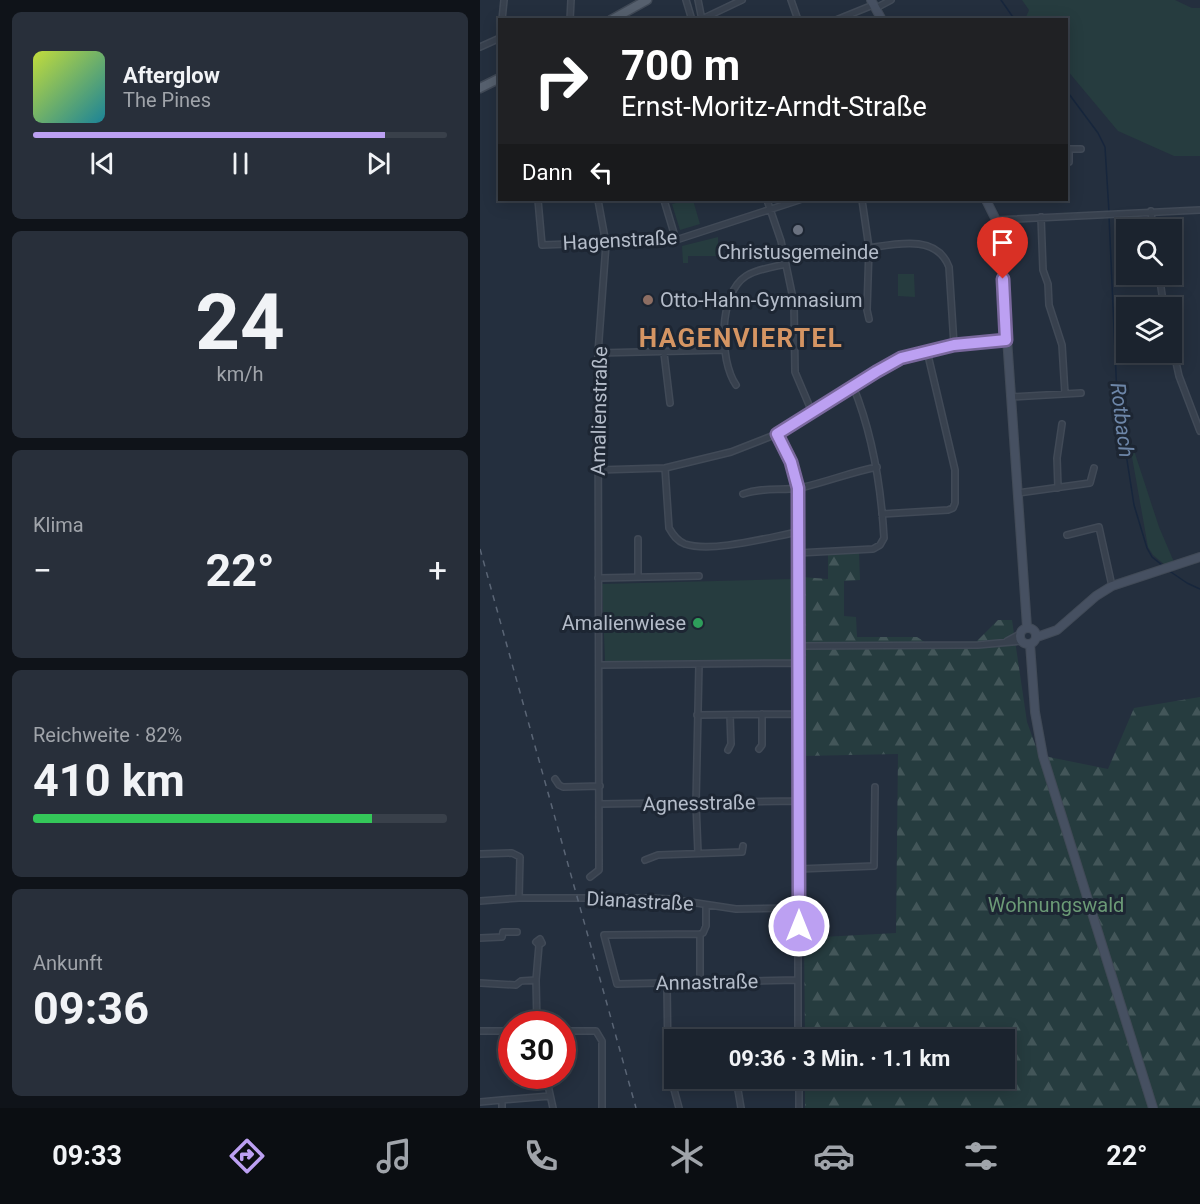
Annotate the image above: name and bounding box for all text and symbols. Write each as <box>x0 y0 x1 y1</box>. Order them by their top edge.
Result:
text: 700 m <box>621 41 740 90</box>
icon: right <box>522 42 600 120</box>
text: Afterglow <box>123 63 220 88</box>
text: The Pines <box>123 88 211 112</box>
text: Ernst-Moritz-Arndt-Straße <box>621 91 927 123</box>
icon: previous <box>86 147 119 180</box>
icon: pause <box>224 147 257 180</box>
icon: next <box>362 147 395 180</box>
icon: left <box>585 156 618 189</box>
text: Dann <box>522 160 573 185</box>
pin <box>977 217 1028 279</box>
map controls <box>1116 219 1182 363</box>
button: search <box>1116 219 1182 285</box>
marker: Christusgemeinde <box>791 223 805 237</box>
street label: Hagenstraße <box>562 225 678 255</box>
icon: arrive <box>986 226 1019 259</box>
place label: Christusgemeinde <box>717 240 879 264</box>
text: 24 <box>195 277 285 368</box>
place label: Otto-Hahn-Gymnasium <box>660 288 863 312</box>
marker: Otto-Hahn-Gymnasium <box>641 293 655 307</box>
button: layers <box>1116 297 1182 363</box>
district label: HAGENVIERTEL <box>639 323 843 353</box>
street label: Amalienstraße <box>586 346 612 476</box>
text: km/h <box>217 362 263 386</box>
water label: Rotbach <box>1106 381 1138 459</box>
text: Klima <box>33 513 84 537</box>
text: 22° <box>205 544 275 597</box>
text: − <box>33 551 52 590</box>
text: + <box>428 551 447 590</box>
place label: Amalienwiese <box>562 611 686 635</box>
marker: Amalienwiese <box>691 616 705 630</box>
text: Reichweite · 82% <box>33 723 182 747</box>
text: 410 km <box>33 754 185 807</box>
street label: Agnesstraße <box>642 790 756 816</box>
street label: Dianastraße <box>586 886 694 916</box>
park label: Wohnungswald <box>988 893 1124 917</box>
position arrow <box>767 894 831 958</box>
text: Ankunft <box>33 951 103 975</box>
street label: Annastraße <box>655 969 759 995</box>
text: 09:36 <box>33 982 149 1035</box>
speed limit sign: 30 <box>498 1011 576 1089</box>
text: 09:36 · 3 Min. · 1.1 km <box>729 1046 950 1071</box>
icon: directions <box>226 1135 268 1177</box>
icon: music <box>373 1135 415 1177</box>
icon: phone <box>520 1135 562 1177</box>
icon: climate <box>666 1135 708 1177</box>
icon: car <box>813 1135 855 1177</box>
icon: filters <box>960 1135 1002 1177</box>
text: 09:33 <box>52 1140 122 1172</box>
text: 22° <box>1106 1140 1148 1172</box>

